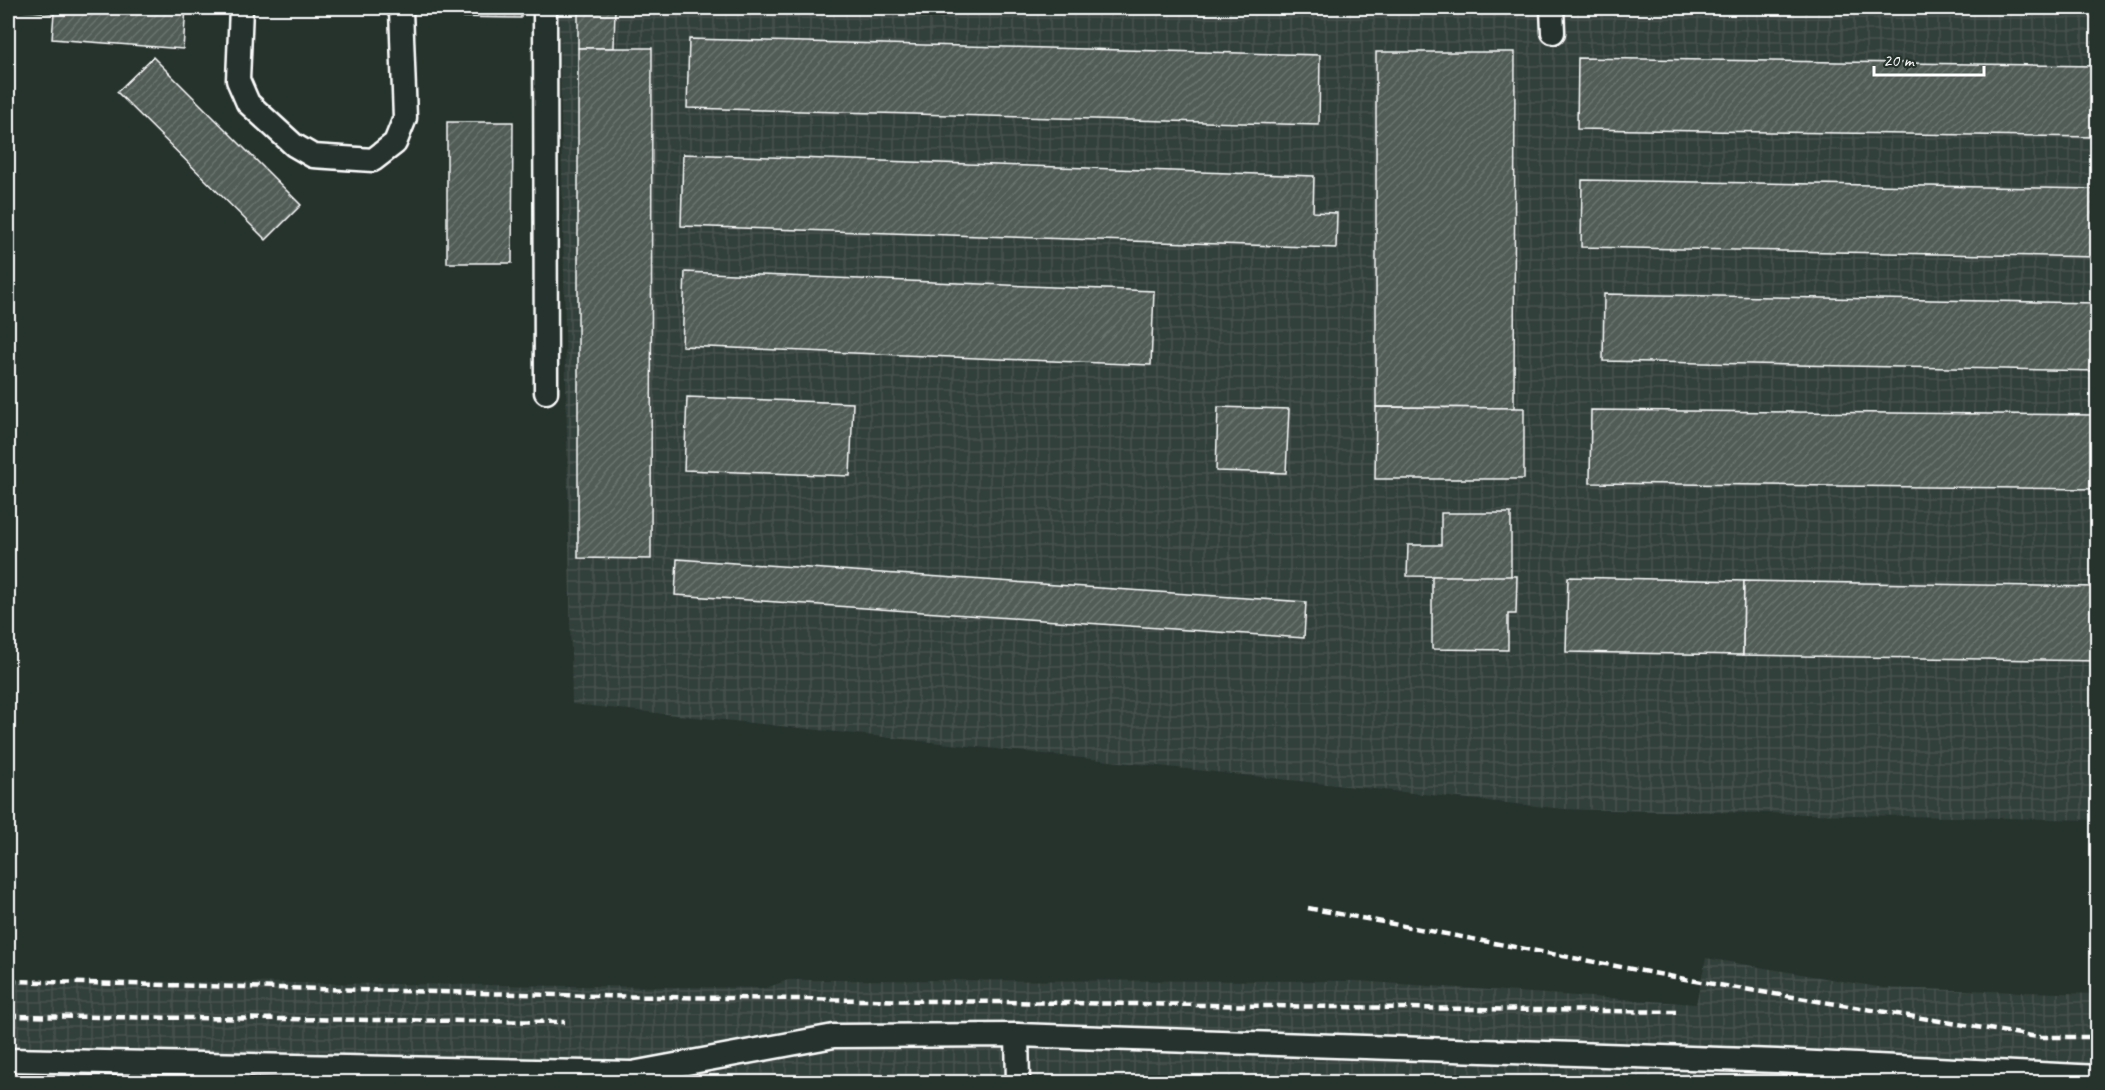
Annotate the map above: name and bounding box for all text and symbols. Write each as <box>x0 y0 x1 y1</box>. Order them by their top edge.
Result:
scale bar <box>1874 39 1984 77</box>
text: 20 m <box>1883 49 1916 71</box>

